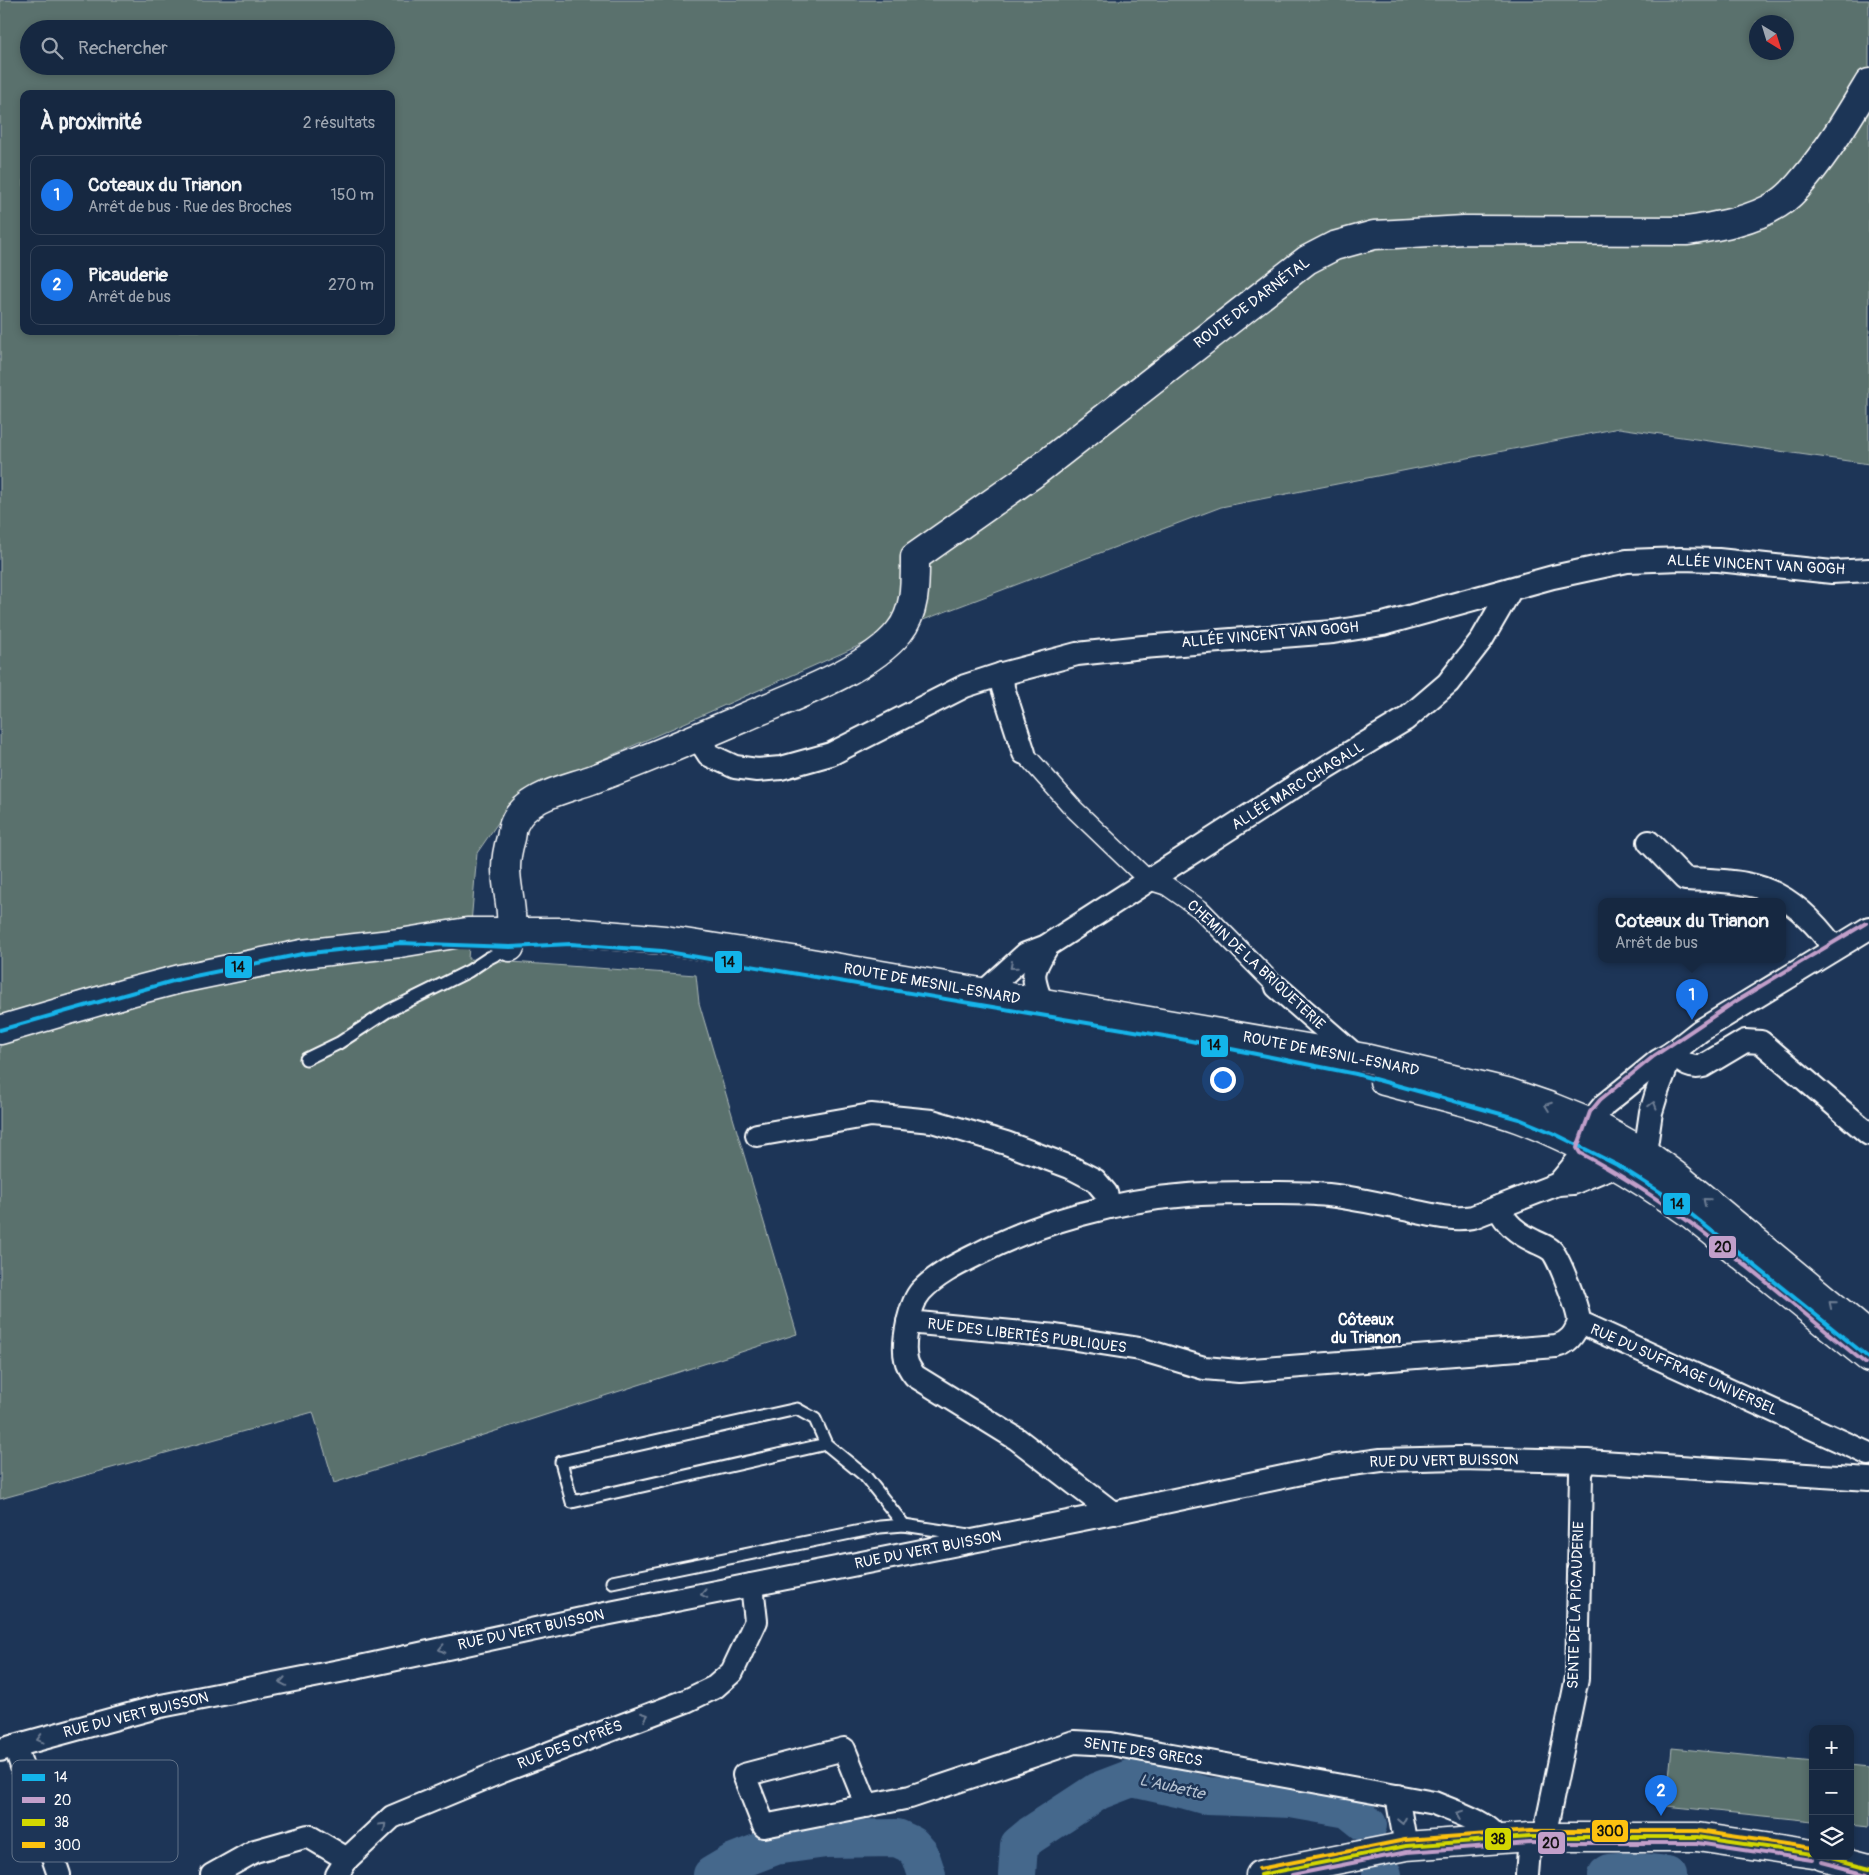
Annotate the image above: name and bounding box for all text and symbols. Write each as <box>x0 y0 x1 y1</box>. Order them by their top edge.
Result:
north arrow <box>1749 15 1794 60</box>
search box <box>20 20 395 75</box>
icon: search <box>38 34 66 62</box>
text: Rechercher <box>78 36 168 60</box>
text: À proximité <box>40 109 143 136</box>
text: 2 résultats <box>303 113 375 133</box>
text: Coteaux du Trianon <box>88 173 242 197</box>
text: 1 <box>54 185 60 205</box>
text: 150 m <box>330 185 374 205</box>
text: Arrêt de bus · Rue des Broches <box>88 197 292 217</box>
street label: ROUTE DE DARNÉTAL <box>1190 253 1314 353</box>
text: Picauderie <box>88 263 168 287</box>
text: 2 <box>53 275 61 295</box>
text: 270 m <box>328 275 374 295</box>
text: Arrêt de bus <box>88 287 171 307</box>
street label: ALLÉE VINCENT VAN GOGH <box>1667 551 1845 579</box>
street label: ALLÉE VINCENT VAN GOGH <box>1180 618 1360 652</box>
street label: ALLÉE MARC CHAGALL <box>1228 737 1368 835</box>
street label: CHEMIN DE LA BRIQUETERIE <box>1183 896 1329 1034</box>
popup <box>1598 898 1786 963</box>
text: Coteaux du Trianon <box>1615 909 1769 933</box>
text: Arrêt de bus <box>1615 933 1698 953</box>
line badge: 14 <box>714 950 743 974</box>
text: 14 <box>721 954 736 971</box>
line badge: 14 <box>224 955 253 979</box>
text: 14 <box>231 959 246 976</box>
street label: ROUTE DE MESNIL-ESNARD <box>842 959 1022 1009</box>
one-way arrow <box>1010 960 1019 969</box>
pin: 1 <box>1676 979 1708 1020</box>
street label: ROUTE DE MESNIL-ESNARD <box>1241 1028 1421 1080</box>
line badge: 14 <box>1200 1034 1229 1058</box>
text: 14 <box>1207 1037 1222 1054</box>
your location <box>1210 1067 1236 1093</box>
one-way arrow <box>1647 1100 1658 1109</box>
one-way arrow <box>1544 1102 1553 1112</box>
line badge: 14 <box>1662 1192 1691 1216</box>
text: 14 <box>1670 1196 1685 1213</box>
one-way arrow <box>1703 1197 1712 1206</box>
line badge: 20 <box>1708 1235 1737 1259</box>
text: 20 <box>1714 1239 1732 1256</box>
one-way arrow <box>1828 1301 1837 1310</box>
district label: Côteaux du Trianon <box>1331 1310 1401 1348</box>
street label: RUE DES LIBERTÉS PUBLIQUES <box>926 1314 1128 1358</box>
street label: RUE DU SUFFRAGE UNIVERSEL <box>1587 1320 1781 1420</box>
street label: RUE DU VERT BUISSON <box>1369 1450 1519 1472</box>
street label: SENTE DE LA PICAUDERIE <box>1564 1521 1588 1689</box>
street label: RUE DU VERT BUISSON <box>853 1526 1003 1574</box>
one-way arrow <box>699 1588 708 1599</box>
street label: RUE DU VERT BUISSON <box>456 1605 606 1655</box>
one-way arrow <box>437 1643 446 1654</box>
one-way arrow <box>278 1676 287 1687</box>
street label: RUE DU VERT BUISSON <box>61 1688 211 1742</box>
one-way arrow <box>640 1712 648 1722</box>
street label: RUE DES CYPRÈS <box>515 1716 625 1774</box>
map controls <box>1809 1725 1854 1860</box>
button: + <box>1809 1725 1854 1770</box>
street label: SENTE DES GRECS <box>1082 1733 1204 1771</box>
one-way arrow <box>36 1734 44 1744</box>
legend <box>12 1760 178 1862</box>
text: 14 <box>54 1769 68 1786</box>
water label: L'Aubette <box>1137 1770 1209 1805</box>
button: − <box>1809 1770 1854 1815</box>
pin: 2 <box>1645 1775 1677 1816</box>
text: 20 <box>54 1792 71 1809</box>
one-way arrow <box>1455 1809 1464 1820</box>
text: 38 <box>54 1814 69 1831</box>
button: layers <box>1809 1815 1854 1860</box>
one-way arrow <box>1396 1816 1406 1825</box>
line badge: 300 <box>1591 1819 1629 1843</box>
one-way arrow <box>377 1823 386 1832</box>
text: 300 <box>1597 1823 1624 1840</box>
line badge: 38 <box>1484 1827 1512 1851</box>
text: 38 <box>1491 1831 1505 1848</box>
line badge: 20 <box>1537 1831 1566 1855</box>
text: 20 <box>1542 1835 1560 1852</box>
text: 300 <box>54 1837 81 1854</box>

